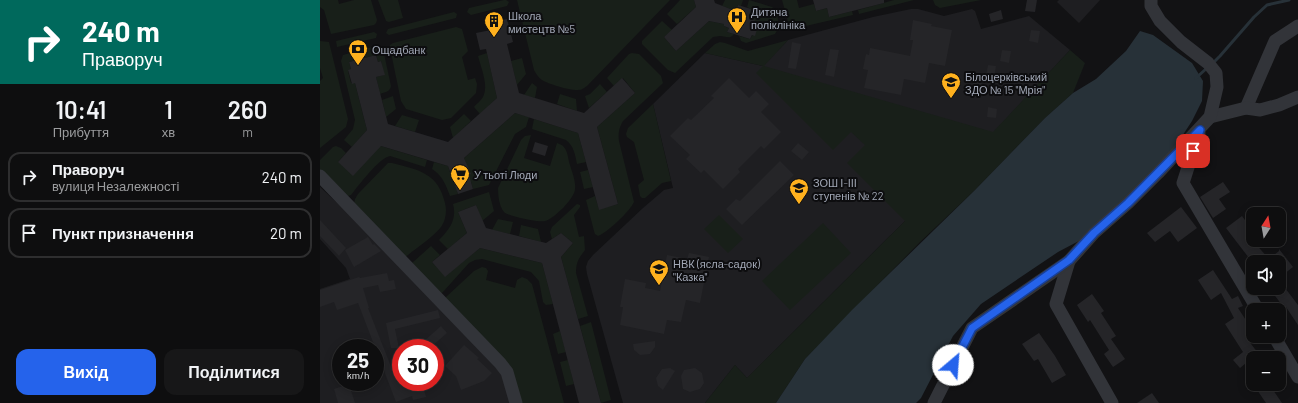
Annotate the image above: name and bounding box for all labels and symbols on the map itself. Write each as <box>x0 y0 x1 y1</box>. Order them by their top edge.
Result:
place label: Дитяча поліклініка <box>751 5 806 31</box>
hospital icon: Дитяча поліклініка <box>726 6 748 34</box>
place label: Школа мистецтв №5 <box>508 9 575 35</box>
building icon: Школа мистецтв №5 <box>483 10 505 38</box>
bank icon: Ощадбанк <box>347 38 369 66</box>
place label: Ощадбанк <box>372 43 425 56</box>
place label: Білоцерківський ЗДО № 15 "Мрія" <box>965 70 1047 96</box>
school or university icon: Білоцерківський ЗДО № 15 "Мрія" <box>940 71 962 99</box>
pin <box>1176 134 1210 168</box>
supermarket icon: У тьоті Люди <box>449 163 471 191</box>
place label: У тьоті Люди <box>474 168 537 181</box>
place label: ЗОШ І-ІІІ ступенів № 22 <box>813 176 884 202</box>
school or university icon: ЗОШ І-ІІІ ступенів № 22 <box>788 177 810 205</box>
north arrow <box>1246 207 1286 247</box>
place label: НВК (ясла-садок) "Казка" <box>673 257 760 283</box>
school or university icon: НВК (ясла-садок) "Казка" <box>648 258 670 286</box>
speed limit sign: 30 <box>392 339 444 391</box>
position arrow <box>932 344 974 386</box>

